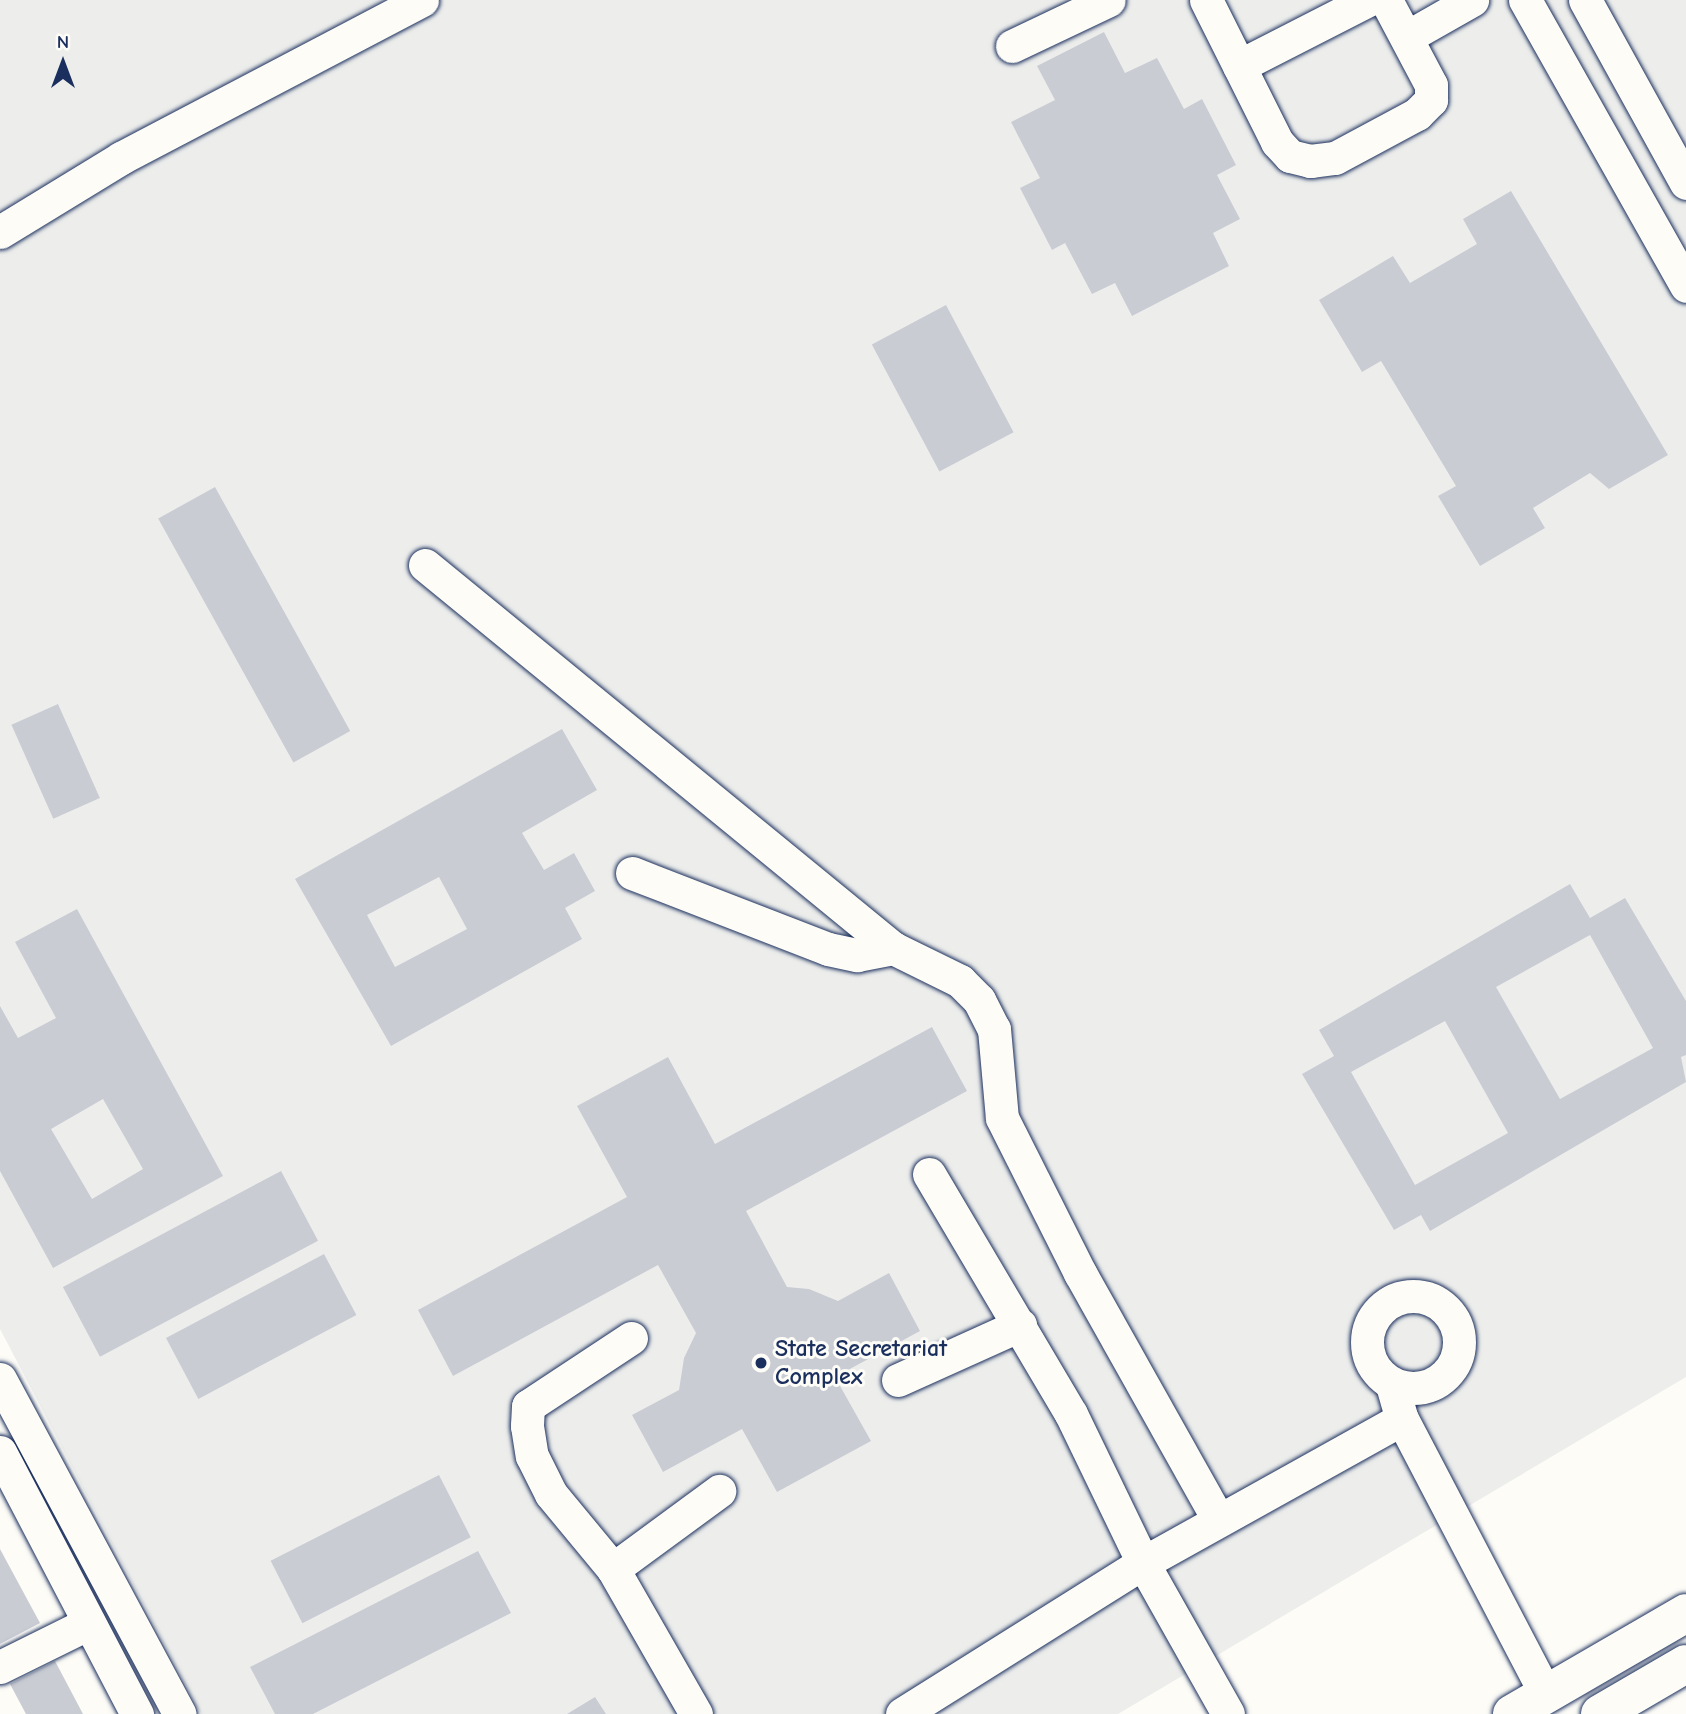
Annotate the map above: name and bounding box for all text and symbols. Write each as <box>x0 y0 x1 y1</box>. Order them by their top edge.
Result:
north arrow <box>28 28 98 98</box>
text: N <box>57 31 69 53</box>
place label: State Secretariat Complex <box>775 1335 947 1391</box>
marker: State Secretariat Complex <box>753 1355 769 1371</box>

